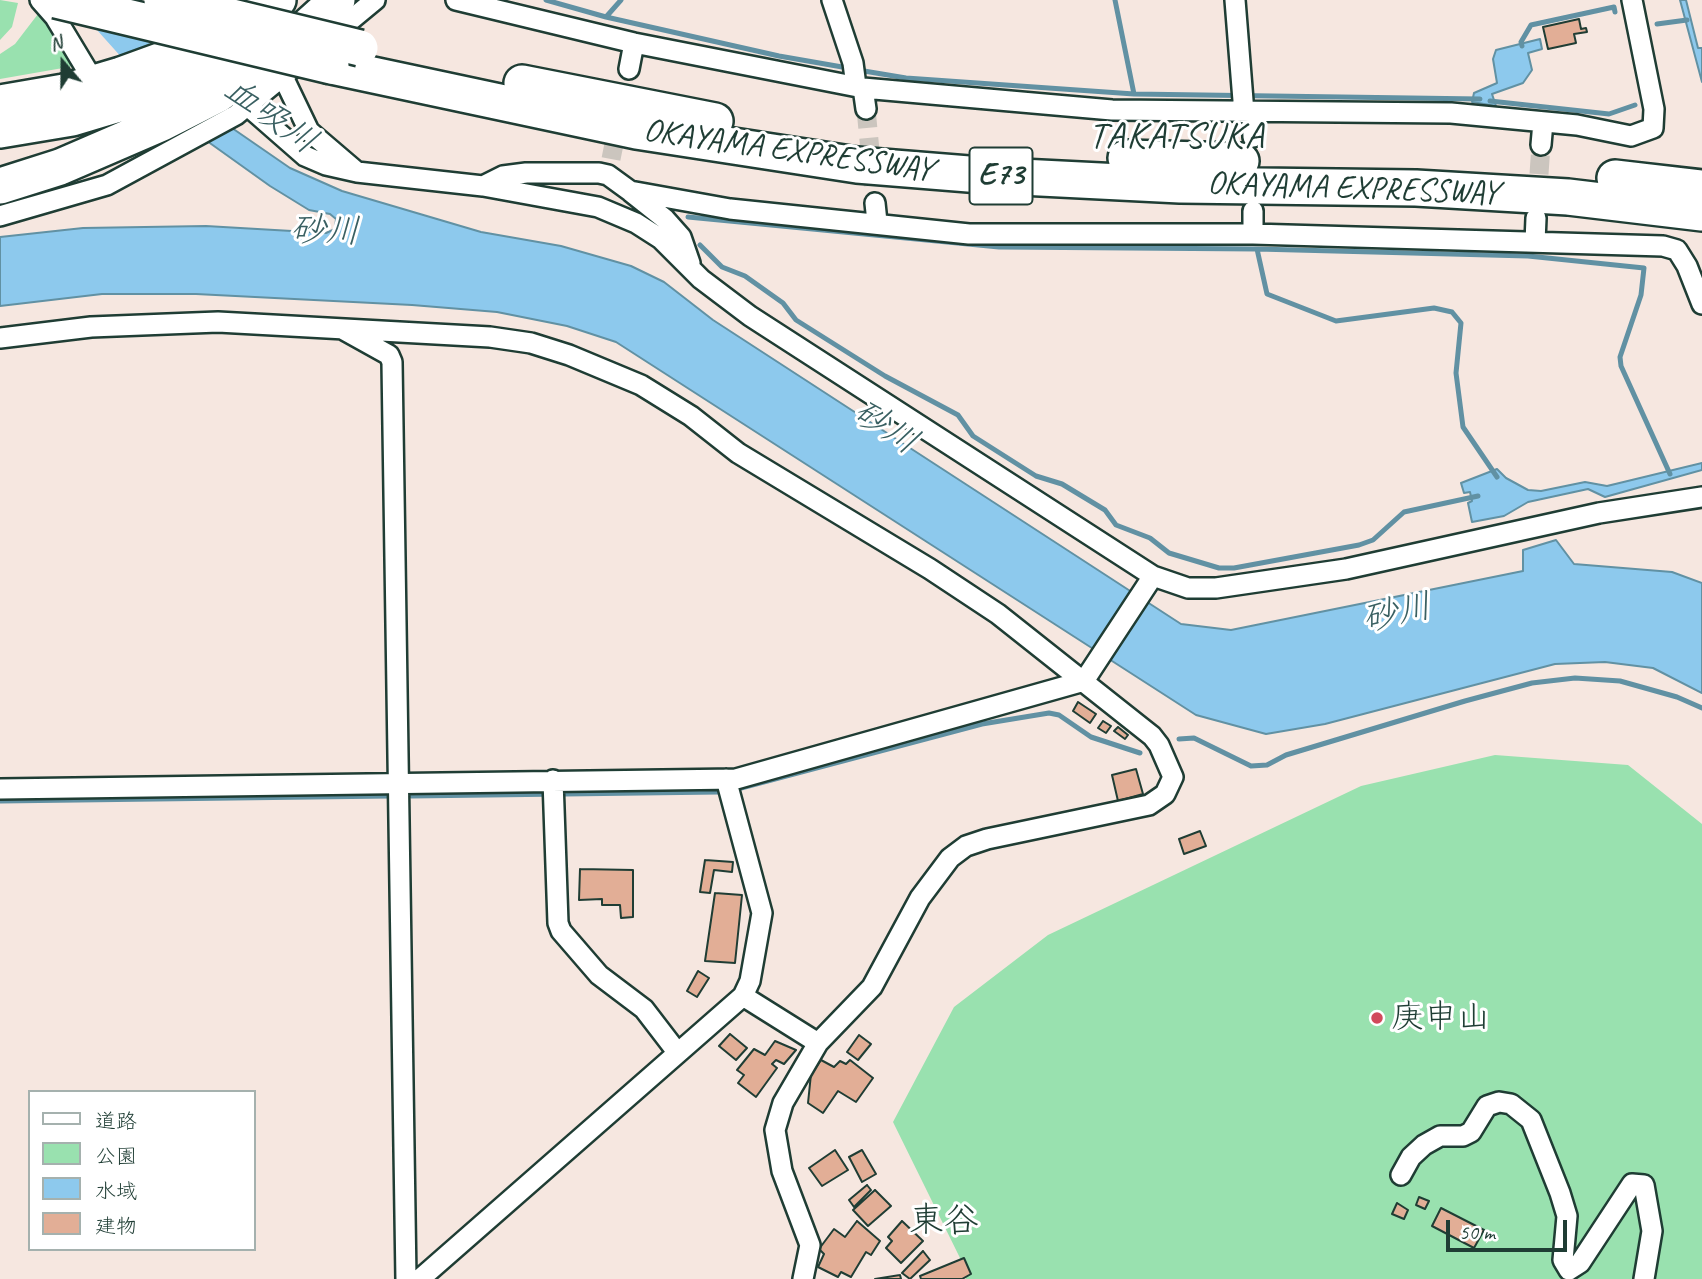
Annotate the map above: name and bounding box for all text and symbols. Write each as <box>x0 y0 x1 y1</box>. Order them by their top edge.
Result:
north arrow <box>28 28 98 98</box>
text: N <box>46 30 65 57</box>
water label: 血吸川 <box>215 70 325 164</box>
street label: OKAYAMA EXPRESSWAY <box>641 111 935 191</box>
district label: TAKATSUKA <box>1089 115 1265 159</box>
road number: E73 <box>970 148 1032 204</box>
street label: OKAYAMA EXPRESSWAY <box>1207 164 1499 214</box>
water label: 砂川 <box>289 210 361 254</box>
water label: 砂川 <box>844 391 926 465</box>
water label: 砂川 <box>1358 586 1436 642</box>
place label: 庚申山 <box>1391 998 1490 1038</box>
marker: 庚申山 <box>1369 1010 1385 1026</box>
legend <box>28 1090 256 1251</box>
text: 道路 <box>95 1108 137 1134</box>
text: 公園 <box>95 1143 137 1169</box>
text: 水域 <box>95 1178 137 1204</box>
district label: 東谷 <box>909 1201 979 1243</box>
scale bar <box>1450 1206 1571 1250</box>
text: 建物 <box>95 1213 137 1239</box>
text: 50 m <box>1459 1219 1495 1245</box>

